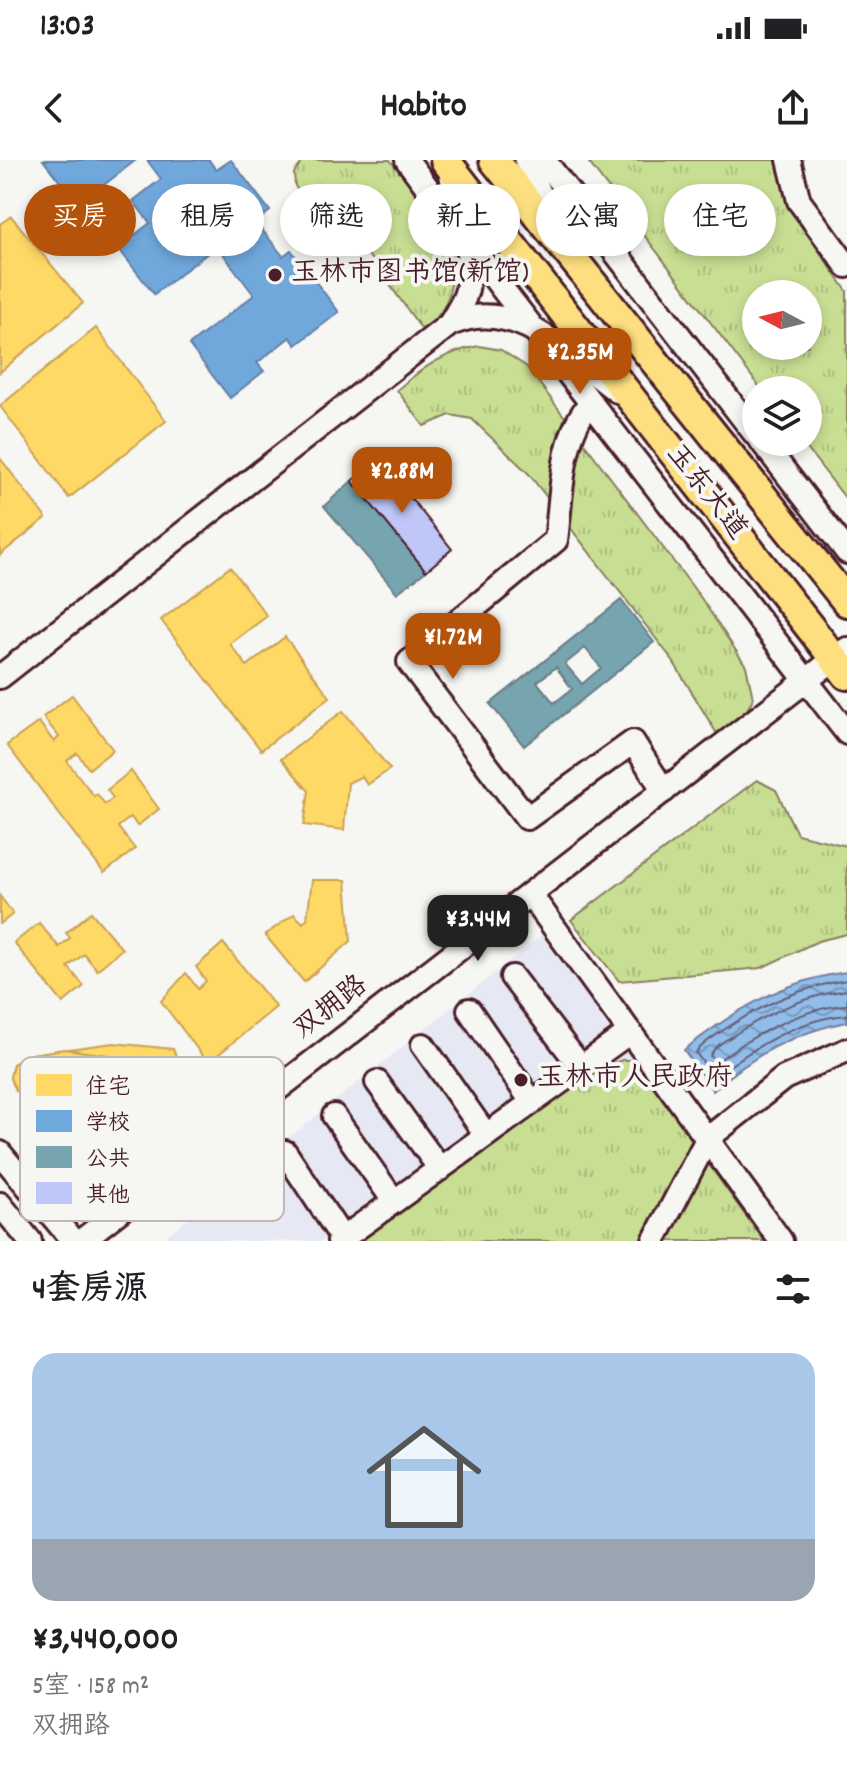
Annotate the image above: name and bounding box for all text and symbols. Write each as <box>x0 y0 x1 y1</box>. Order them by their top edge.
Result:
text: 13:03 <box>40 7 95 50</box>
text: Habito <box>380 82 467 134</box>
icon: back <box>32 86 76 130</box>
icon: share <box>771 86 815 130</box>
chip: 买房 <box>24 184 136 256</box>
chip: 租房 <box>152 184 264 256</box>
chip: 筛选 <box>280 184 392 256</box>
chip: 新上 <box>408 184 520 256</box>
chip: 公寓 <box>536 184 648 256</box>
chip: 住宅 <box>664 184 776 256</box>
place label: 玉林市图书馆(新馆) <box>291 255 529 295</box>
marker: 玉林市图书馆(新馆) <box>266 266 284 284</box>
north arrow <box>742 280 822 360</box>
map controls <box>742 280 822 456</box>
pin: ¥2.35M <box>515 328 645 396</box>
text: ¥2.35M <box>546 335 614 372</box>
button: layers <box>742 376 822 456</box>
street label: 玉东大道 <box>655 437 755 549</box>
pin: ¥2.88M <box>337 447 467 515</box>
text: ¥2.88M <box>370 454 434 491</box>
pin: ¥1.72M <box>388 613 518 681</box>
text: ¥1.72M <box>423 620 483 657</box>
pin: ¥3.44M <box>413 895 543 963</box>
text: ¥3.44M <box>445 902 511 939</box>
street label: 双拥路 <box>287 967 377 1051</box>
legend <box>20 1057 284 1221</box>
place label: 玉林市人民政府 <box>537 1060 733 1100</box>
marker: 玉林市人民政府 <box>512 1071 530 1089</box>
text: 住宅 <box>86 1073 130 1104</box>
text: 学校 <box>86 1109 130 1140</box>
text: 公共 <box>86 1145 130 1176</box>
text: 其他 <box>86 1181 130 1212</box>
text: 4套房源 <box>32 1267 148 1316</box>
icon: filters <box>771 1267 815 1311</box>
icon: home <box>352 1405 496 1549</box>
text: ¥3,440,000 <box>32 1617 179 1666</box>
text: 5室 · 158 m² <box>32 1669 149 1706</box>
text: 双拥路 <box>32 1709 110 1746</box>

